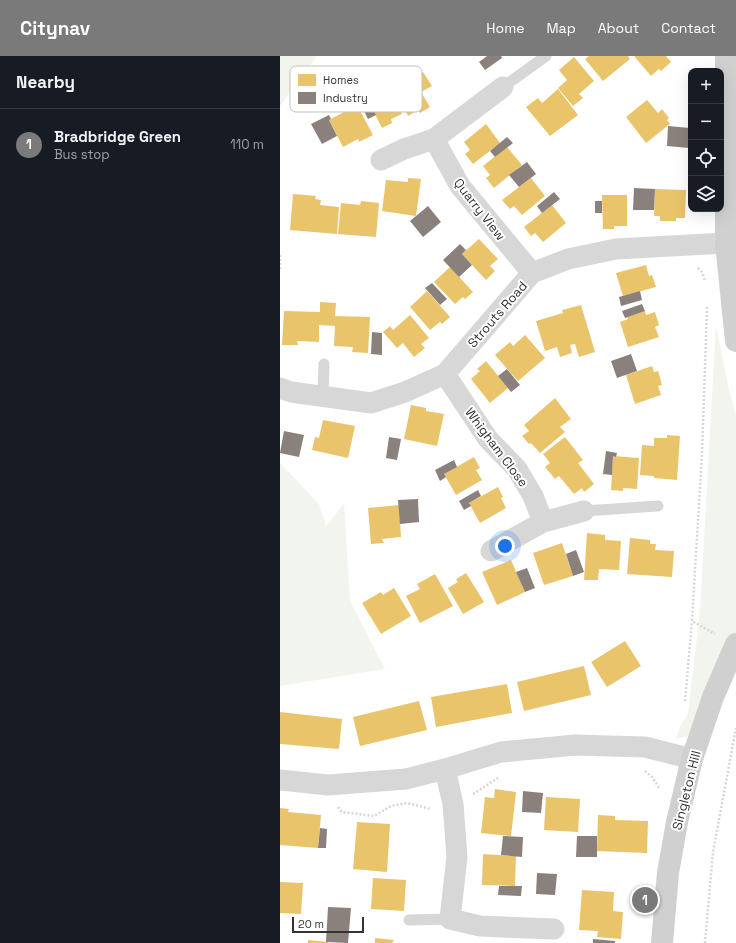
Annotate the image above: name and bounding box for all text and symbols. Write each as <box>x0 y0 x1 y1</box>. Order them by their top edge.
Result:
text: Citynav <box>20 16 90 41</box>
text: Home <box>486 19 524 37</box>
text: Map <box>546 19 576 37</box>
text: About <box>598 19 639 37</box>
text: Contact <box>661 19 716 37</box>
legend <box>290 66 422 112</box>
map controls <box>688 68 724 212</box>
button: + <box>688 68 724 104</box>
text: Nearby <box>16 71 75 93</box>
text: Homes <box>323 73 359 87</box>
text: Industry <box>323 91 368 105</box>
button: − <box>688 104 724 140</box>
text: Bradbridge Green <box>54 127 181 146</box>
text: 1 <box>26 136 32 153</box>
text: 110 m <box>230 136 264 153</box>
button: locate <box>688 140 724 176</box>
text: Bus stop <box>54 146 110 163</box>
street label: Quarry View <box>450 175 509 244</box>
button: layers <box>688 176 724 212</box>
street label: Strouts Road <box>464 278 531 351</box>
street label: Whigham Close <box>461 404 532 490</box>
your location <box>495 536 515 556</box>
street label: Singleton Hill <box>668 749 705 832</box>
pin: 1 <box>632 885 658 915</box>
scale bar <box>292 915 364 934</box>
text: 20 m <box>298 917 324 931</box>

